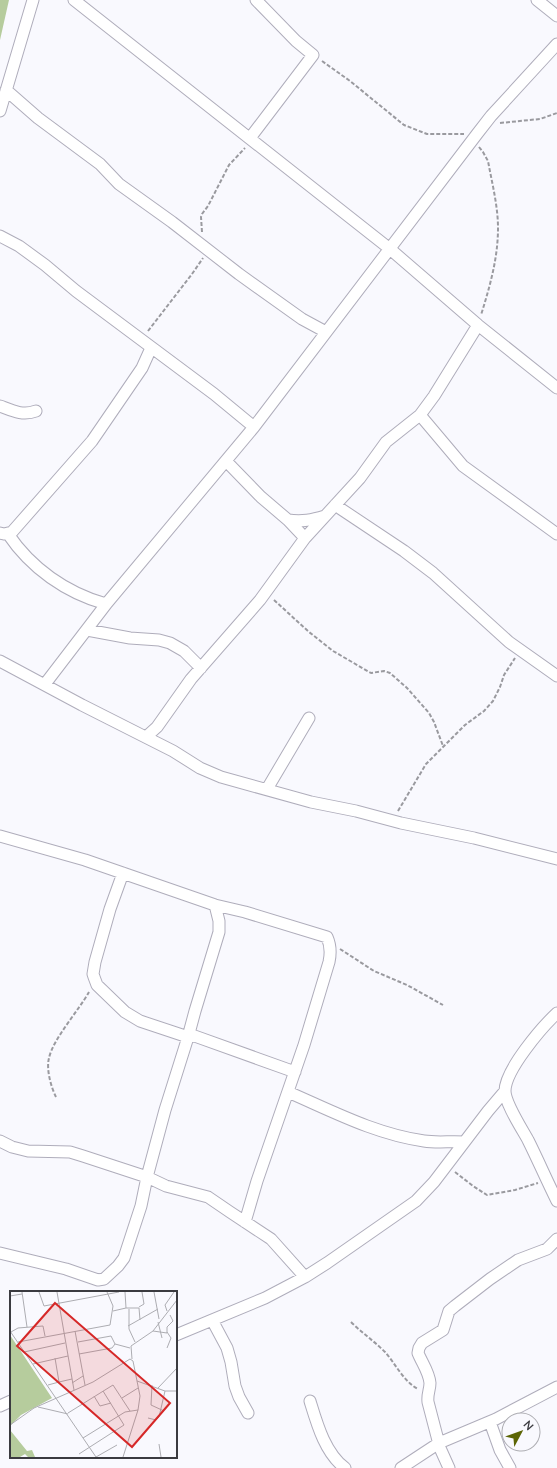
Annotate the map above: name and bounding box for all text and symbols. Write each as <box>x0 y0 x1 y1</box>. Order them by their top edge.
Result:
inset map <box>10 1291 177 1458</box>
north arrow <box>501 1412 541 1452</box>
text: N <box>521 1418 537 1433</box>

